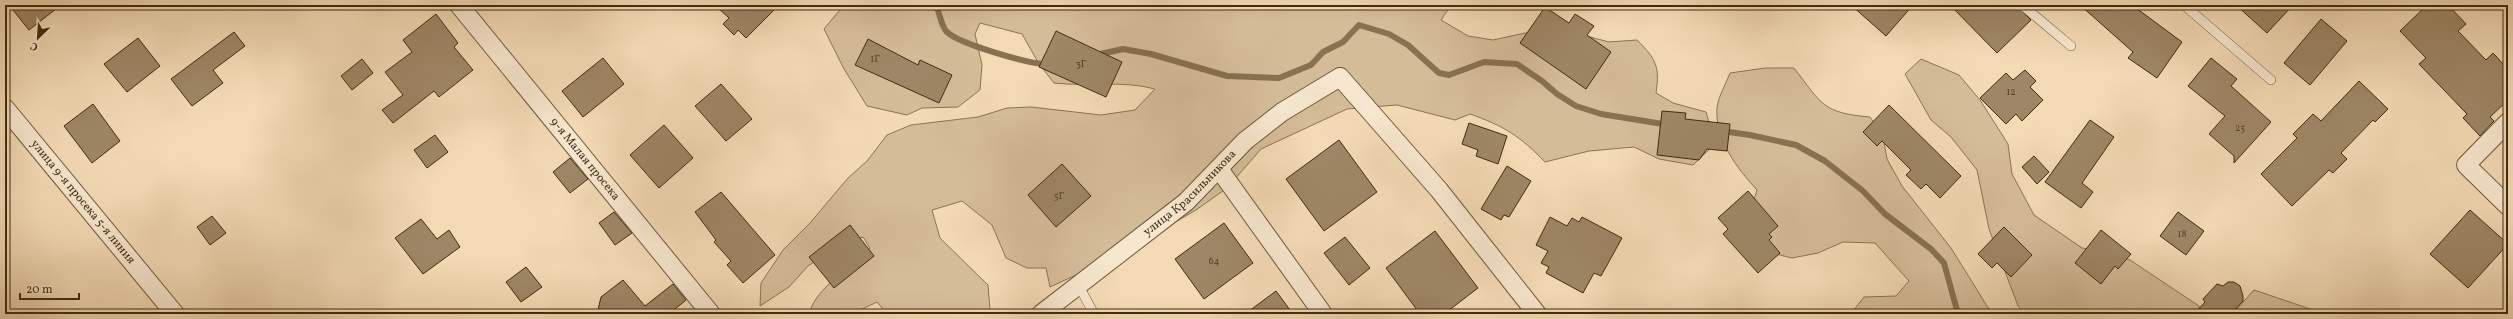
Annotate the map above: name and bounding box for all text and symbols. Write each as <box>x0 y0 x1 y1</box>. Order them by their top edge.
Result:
north arrow <box>18 18 58 58</box>
text: С <box>28 37 41 54</box>
house number: 1Г <box>870 52 880 66</box>
house number: 3Г <box>1076 57 1087 71</box>
house number: 12 <box>2006 85 2016 99</box>
street label: 9-я Малая просека <box>546 114 623 204</box>
house number: 25 <box>2235 121 2245 135</box>
street label: улица 9-я просека 5-я линия <box>27 137 139 268</box>
street label: улица Красильникова <box>1140 147 1240 240</box>
house number: 5Г <box>1054 189 1065 203</box>
house number: 18 <box>2178 227 2186 241</box>
house number: 64 <box>1209 254 1219 268</box>
scale bar <box>20 275 79 301</box>
text: 20 m <box>26 282 53 298</box>

